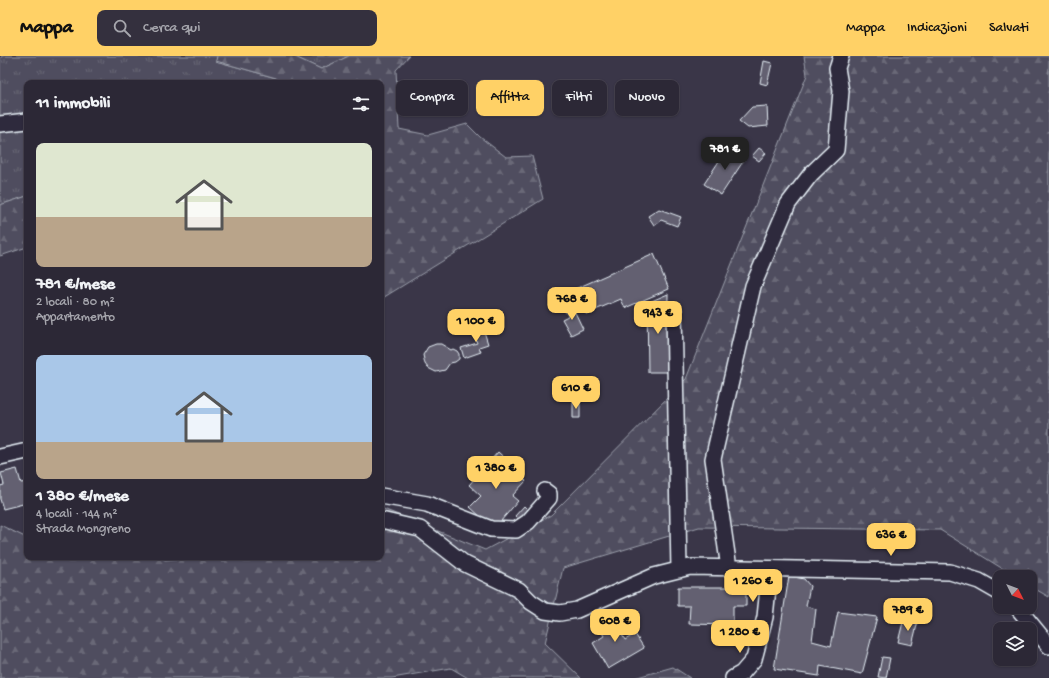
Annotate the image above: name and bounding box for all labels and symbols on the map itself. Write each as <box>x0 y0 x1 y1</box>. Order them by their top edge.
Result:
pin: 781 € <box>697 137 753 171</box>
pin: 768 € <box>544 287 600 321</box>
pin: 943 € <box>630 301 686 335</box>
pin: 1 100 € <box>439 309 513 343</box>
pin: 610 € <box>548 376 604 410</box>
pin: 1 380 € <box>459 456 533 490</box>
pin: 636 € <box>863 523 919 557</box>
pin: 1 260 € <box>716 569 790 603</box>
north arrow <box>993 570 1037 614</box>
pin: 789 € <box>880 598 936 632</box>
pin: 608 € <box>587 609 643 643</box>
pin: 1 280 € <box>703 620 777 654</box>

